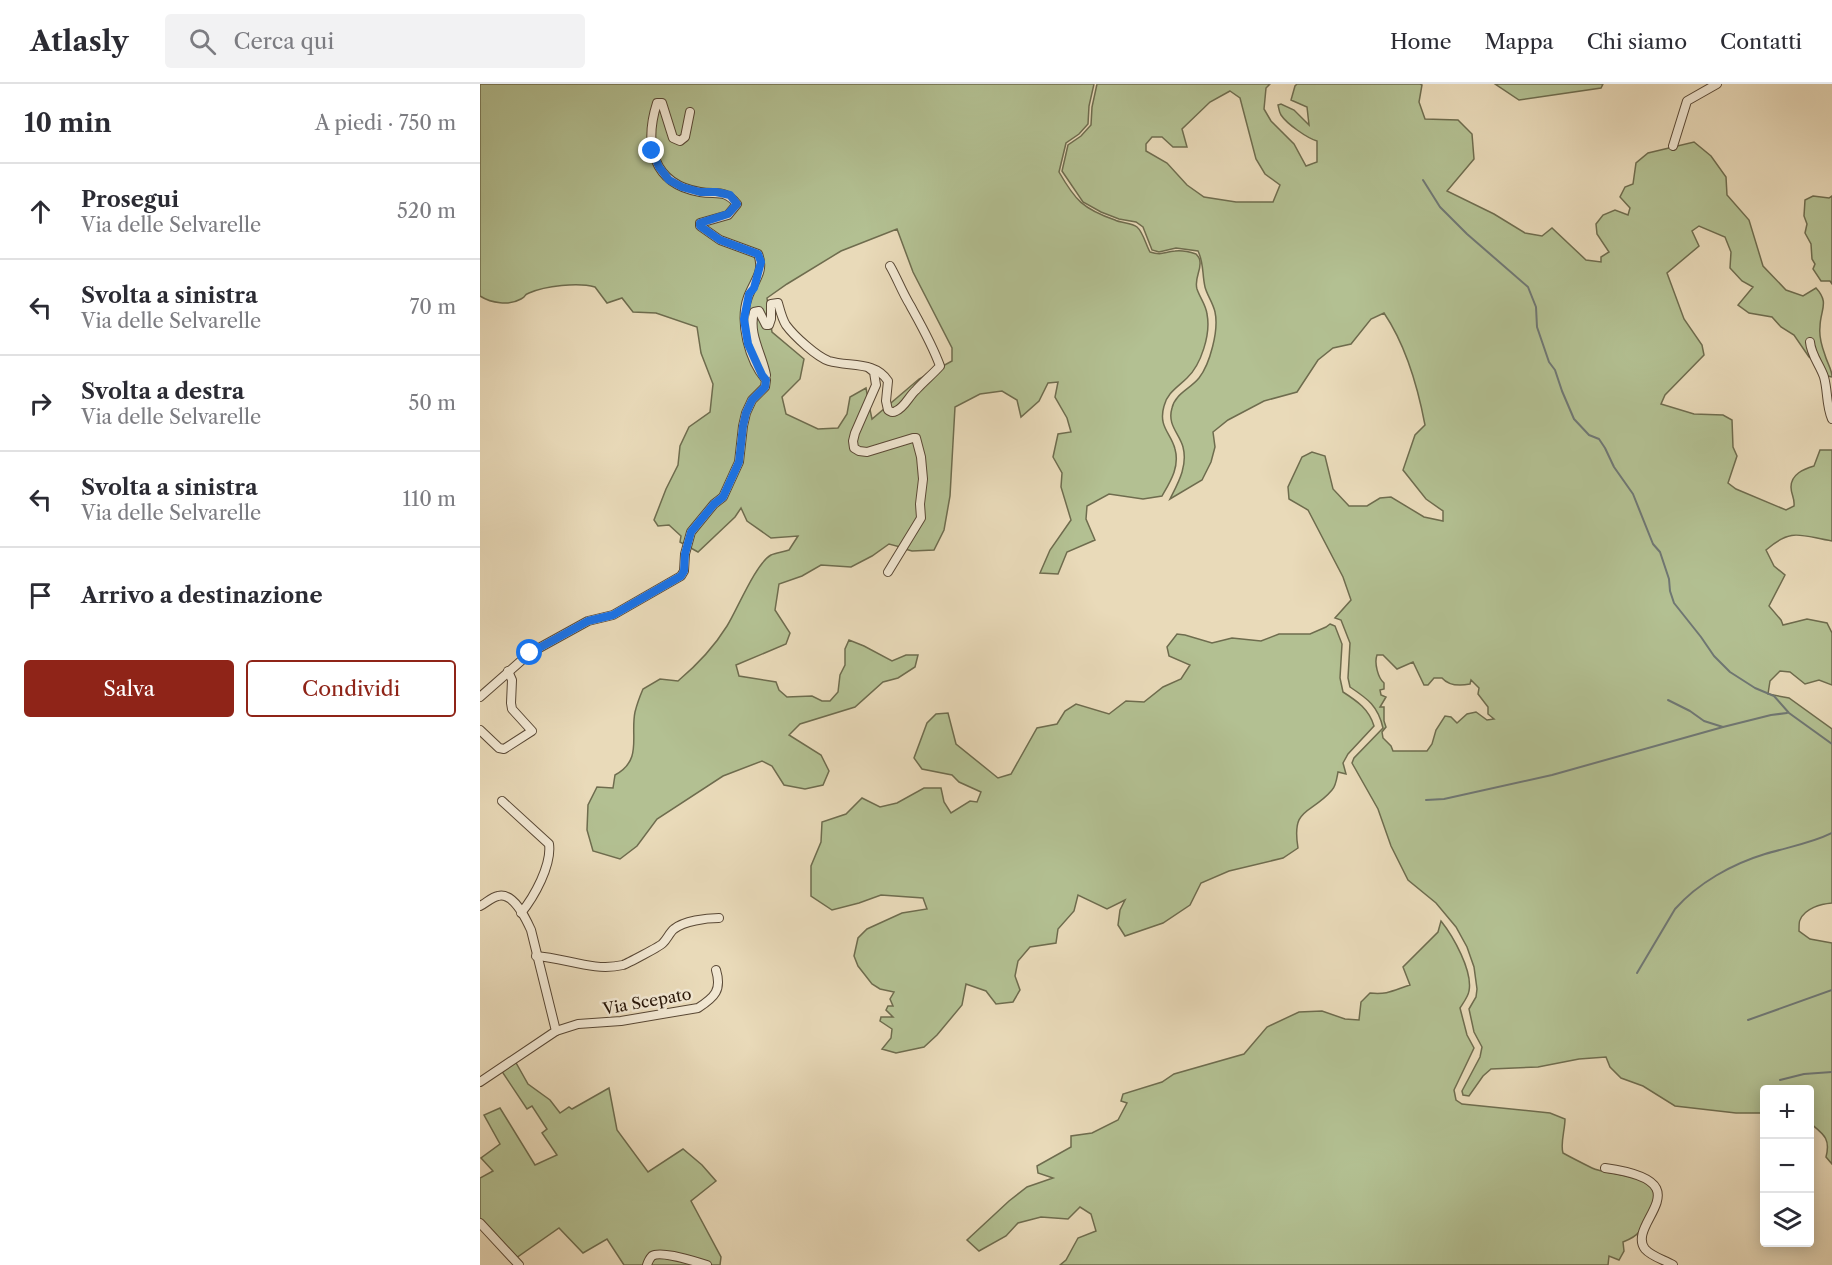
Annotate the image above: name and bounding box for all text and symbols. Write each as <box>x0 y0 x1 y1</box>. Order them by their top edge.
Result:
search box <box>165 14 585 68</box>
text: Atlasly <box>30 24 129 58</box>
icon: search <box>186 25 219 58</box>
text: Cerca qui <box>234 28 334 55</box>
text: Home <box>1390 29 1452 54</box>
text: Mappa <box>1485 29 1554 54</box>
text: Chi siamo <box>1587 29 1687 54</box>
text: Contatti <box>1720 29 1802 54</box>
text: 10 min <box>24 107 112 139</box>
text: A piedi · 750 m <box>315 111 456 135</box>
route end <box>638 137 664 163</box>
text: Prosegui <box>81 186 179 213</box>
icon: ahead <box>24 195 57 228</box>
text: 520 m <box>397 199 456 223</box>
text: Via delle Selvarelle <box>81 213 261 237</box>
text: Svolta a sinistra <box>81 282 258 309</box>
icon: left <box>24 291 57 324</box>
text: 70 m <box>410 295 456 319</box>
text: Via delle Selvarelle <box>81 309 261 333</box>
text: Svolta a destra <box>81 378 244 405</box>
icon: right <box>24 387 57 420</box>
text: 50 m <box>409 391 456 415</box>
text: Via delle Selvarelle <box>81 405 261 429</box>
text: Svolta a sinistra <box>81 474 258 501</box>
icon: left <box>24 483 57 516</box>
text: 110 m <box>403 487 456 511</box>
text: Via delle Selvarelle <box>81 501 261 525</box>
icon: arrive <box>24 579 57 612</box>
text: Arrivo a destinazione <box>81 582 323 609</box>
route start <box>516 639 542 665</box>
button: Salva <box>24 660 234 717</box>
button: Condividi <box>246 660 456 717</box>
street label: Via Scepato <box>600 983 693 1019</box>
map controls <box>1760 1085 1814 1247</box>
button: + <box>1760 1085 1814 1139</box>
button: − <box>1760 1139 1814 1193</box>
button: layers <box>1760 1193 1814 1247</box>

